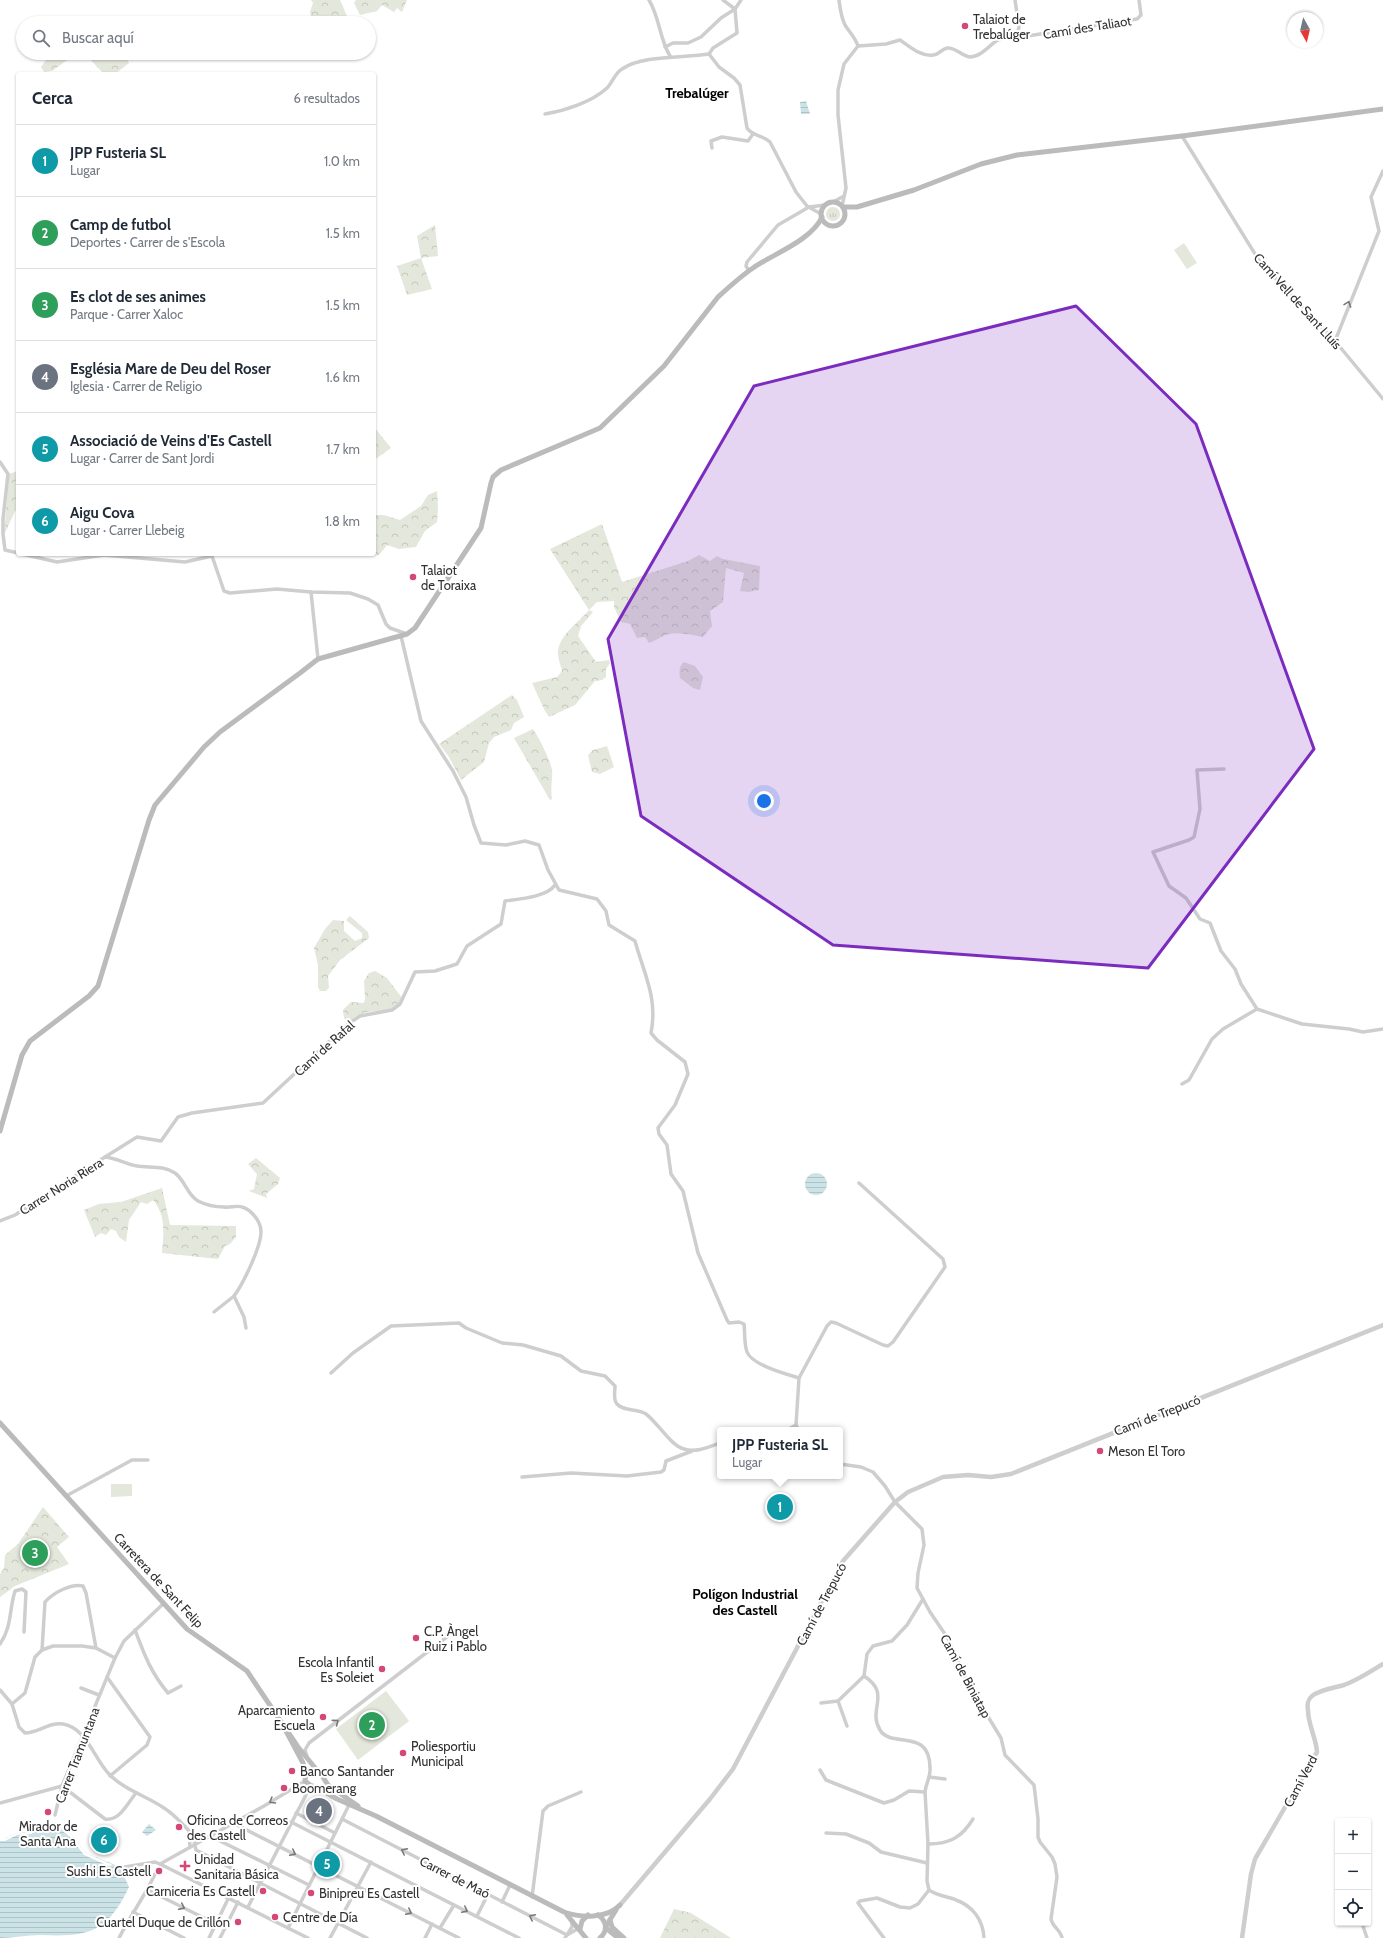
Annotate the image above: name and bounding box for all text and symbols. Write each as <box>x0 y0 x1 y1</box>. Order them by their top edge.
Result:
place label: Talaiot de Trebalúger <box>973 11 1031 42</box>
street label: Camí des Taliaot <box>1042 12 1133 42</box>
north arrow <box>1287 12 1323 48</box>
search box <box>16 16 376 60</box>
marker: Talaiot de Trebalúger <box>960 21 970 31</box>
icon: search <box>30 27 52 49</box>
text: Buscar aquí <box>62 29 134 47</box>
district label: Trebalúger <box>665 84 729 102</box>
text: Cerca <box>32 88 73 108</box>
text: 6 resultados <box>294 90 360 106</box>
text: JPP Fusteria SL <box>70 144 166 162</box>
text: 1 <box>43 153 47 169</box>
text: 1.0 km <box>324 153 360 169</box>
text: Lugar <box>70 162 100 178</box>
text: Camp de futbol <box>70 216 171 234</box>
text: 2 <box>42 225 48 241</box>
text: 1.5 km <box>326 225 360 241</box>
text: Deportes · Carrer de s'Escola <box>70 234 225 250</box>
street label: Camí Vell de Sant Lluís <box>1251 250 1346 353</box>
text: Es clot de ses animes <box>70 288 206 306</box>
text: 3 <box>41 297 49 313</box>
text: 1.5 km <box>326 297 360 313</box>
one-way arrow <box>1344 301 1352 308</box>
text: Parque · Carrer Xaloc <box>70 306 183 322</box>
text: Església Mare de Deu del Roser <box>70 360 271 378</box>
text: 4 <box>41 369 49 385</box>
text: 1.6 km <box>326 369 360 385</box>
text: Iglesia · Carrer de Religio <box>70 378 202 394</box>
text: Associació de Veins d'Es Castell <box>70 432 272 450</box>
text: 5 <box>42 441 48 457</box>
text: 1.7 km <box>326 441 360 457</box>
text: Lugar · Carrer de Sant Jordi <box>70 450 214 466</box>
text: Aigu Cova <box>70 504 134 522</box>
text: 6 <box>41 513 49 529</box>
text: 1.8 km <box>325 513 360 529</box>
text: Lugar · Carrer Llebeig <box>70 522 184 538</box>
place label: Talaiot de Toraixa <box>421 562 477 593</box>
marker: Talaiot de Toraixa <box>408 572 418 582</box>
your location <box>754 791 774 811</box>
street label: Camí de Rafal <box>291 1017 357 1079</box>
street label: Carrer Noria Riera <box>16 1153 106 1218</box>
street label: Camí de Trepucó <box>1111 1391 1203 1439</box>
popup <box>717 1427 843 1479</box>
text: JPP Fusteria SL <box>732 1436 828 1454</box>
place label: Meson El Toro <box>1108 1443 1185 1459</box>
marker: Meson El Toro <box>1095 1446 1105 1456</box>
text: Lugar <box>732 1454 762 1470</box>
pin: 1 <box>767 1492 793 1522</box>
street label: Carretera de Sant Felip <box>111 1529 207 1631</box>
pin: 3 <box>22 1538 48 1568</box>
street label: Camí de Trepucó <box>792 1560 850 1648</box>
district label: Polígon Industrial des Castell <box>692 1585 798 1619</box>
place label: C.P. Àngel Ruiz i Pablo <box>424 1622 487 1654</box>
street label: Camí de Biniatap <box>937 1631 995 1721</box>
marker: C.P. Àngel Ruiz i Pablo <box>411 1633 421 1643</box>
place label: Escola Infantil Es Soleiet <box>298 1654 375 1685</box>
marker: Escola Infantil Es Soleiet <box>377 1664 387 1674</box>
place label: Aparcamiento Escuela <box>238 1702 316 1733</box>
street label: Carrer Tramuntana <box>51 1704 103 1805</box>
pin: 2 <box>359 1710 385 1740</box>
marker: Aparcamiento Escuela <box>318 1712 328 1722</box>
one-way arrow <box>331 1720 338 1727</box>
place label: Poliesportiu Municipal <box>411 1738 476 1769</box>
marker: Poliesportiu Municipal <box>398 1748 408 1758</box>
street label: Camí Verd <box>1280 1752 1320 1810</box>
place label: Banco Santander <box>300 1763 395 1779</box>
marker: Banco Santander <box>287 1766 297 1776</box>
place label: Boomerang <box>292 1780 357 1796</box>
marker: Boomerang <box>279 1783 289 1793</box>
pin: 4 <box>306 1796 332 1826</box>
one-way arrow <box>269 1797 276 1804</box>
marker: Mirador de Santa Ana <box>43 1807 53 1817</box>
place label: Oficina de Correos des Castell <box>187 1812 289 1843</box>
place label: Mirador de Santa Ana <box>19 1818 78 1849</box>
map controls <box>1335 1818 1371 1926</box>
button: + <box>1335 1818 1371 1854</box>
marker: Oficina de Correos des Castell <box>174 1822 184 1832</box>
pin: 6 <box>91 1825 117 1855</box>
one-way arrow <box>289 1848 296 1856</box>
one-way arrow <box>401 1848 409 1856</box>
pin: 5 <box>314 1849 340 1879</box>
place label: Unidad Sanitaria Básica <box>194 1851 280 1882</box>
street label: Carrer de Maó <box>417 1852 493 1902</box>
button: − <box>1335 1854 1371 1890</box>
marker: Unidad Sanitaria Básica <box>179 1860 191 1872</box>
place label: Sushi Es Castell <box>66 1863 151 1879</box>
marker: Sushi Es Castell <box>154 1866 164 1876</box>
place label: Carniceria Es Castell <box>146 1883 255 1899</box>
place label: Binipreu Es Castell <box>319 1885 419 1901</box>
marker: Carniceria Es Castell <box>258 1886 268 1896</box>
marker: Binipreu Es Castell <box>306 1888 316 1898</box>
button: locate <box>1335 1890 1371 1926</box>
one-way arrow <box>178 1902 185 1910</box>
one-way arrow <box>461 1906 468 1913</box>
one-way arrow <box>405 1908 412 1915</box>
place label: Centre de Día <box>283 1909 358 1925</box>
marker: Centre de Día <box>270 1912 280 1922</box>
place label: Cuartel Duque de Crillón <box>96 1914 230 1930</box>
one-way arrow <box>529 1914 537 1922</box>
marker: Cuartel Duque de Crillón <box>233 1917 243 1927</box>

